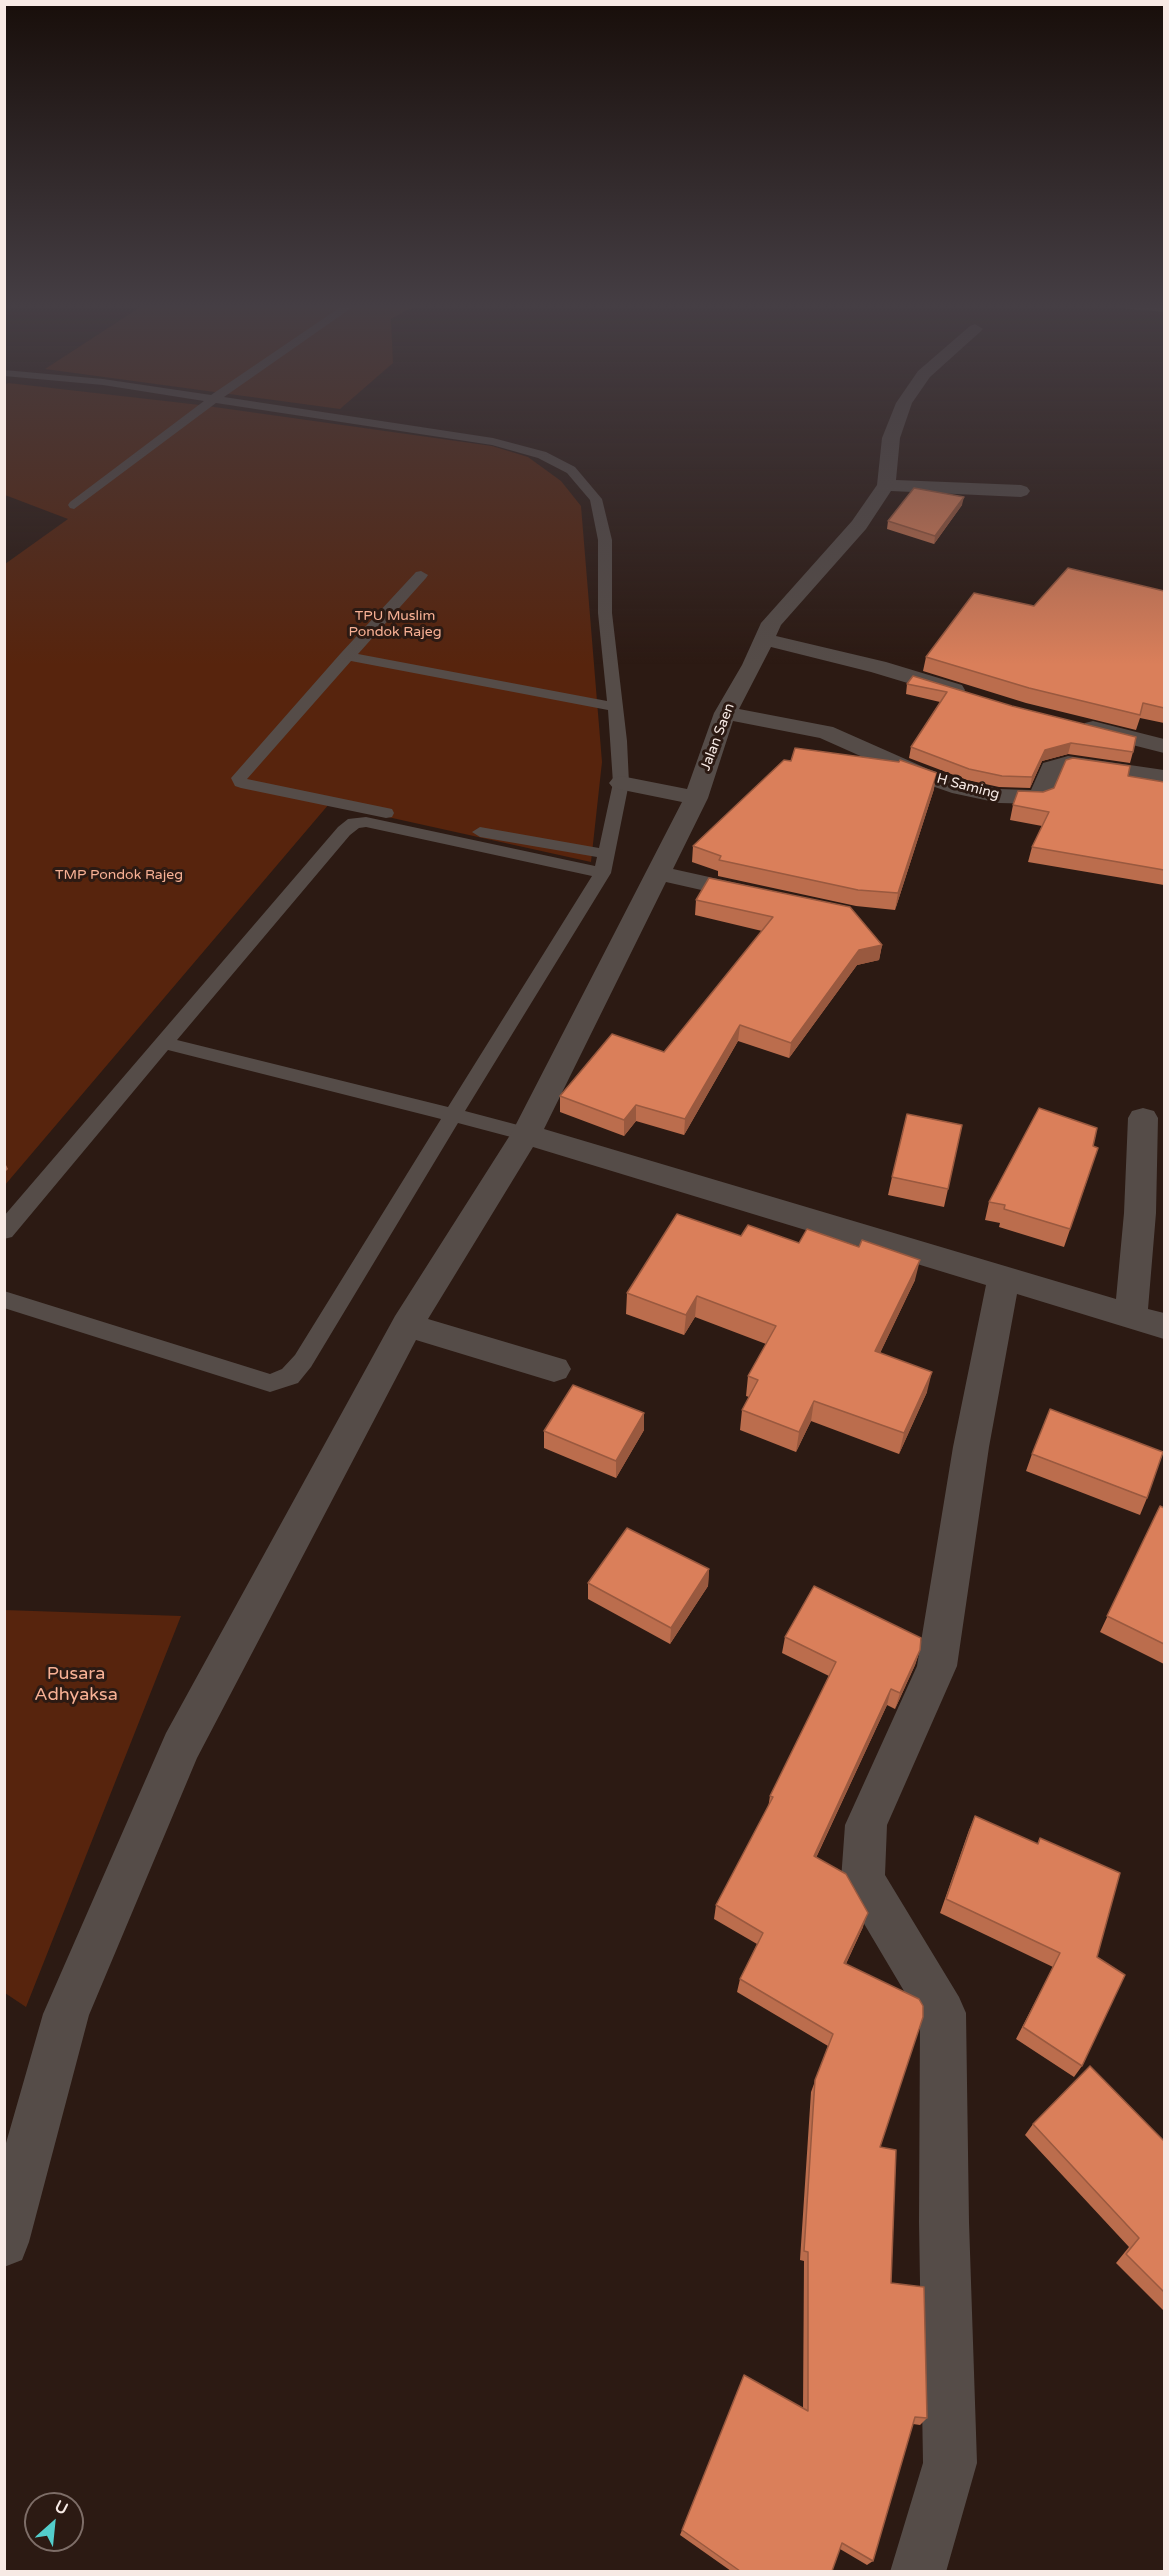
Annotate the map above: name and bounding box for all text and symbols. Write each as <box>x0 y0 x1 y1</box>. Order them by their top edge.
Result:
park label: TPU Muslim Pondok Rajeg <box>348 608 442 640</box>
street label: Jalan Saen <box>697 701 739 773</box>
street label: H Saming <box>935 771 1001 803</box>
park label: TMP Pondok Rajeg <box>55 867 183 883</box>
park label: Pusara Adhyaksa <box>34 1663 118 1706</box>
north arrow <box>24 2492 84 2552</box>
text: U <box>51 2496 71 2519</box>

